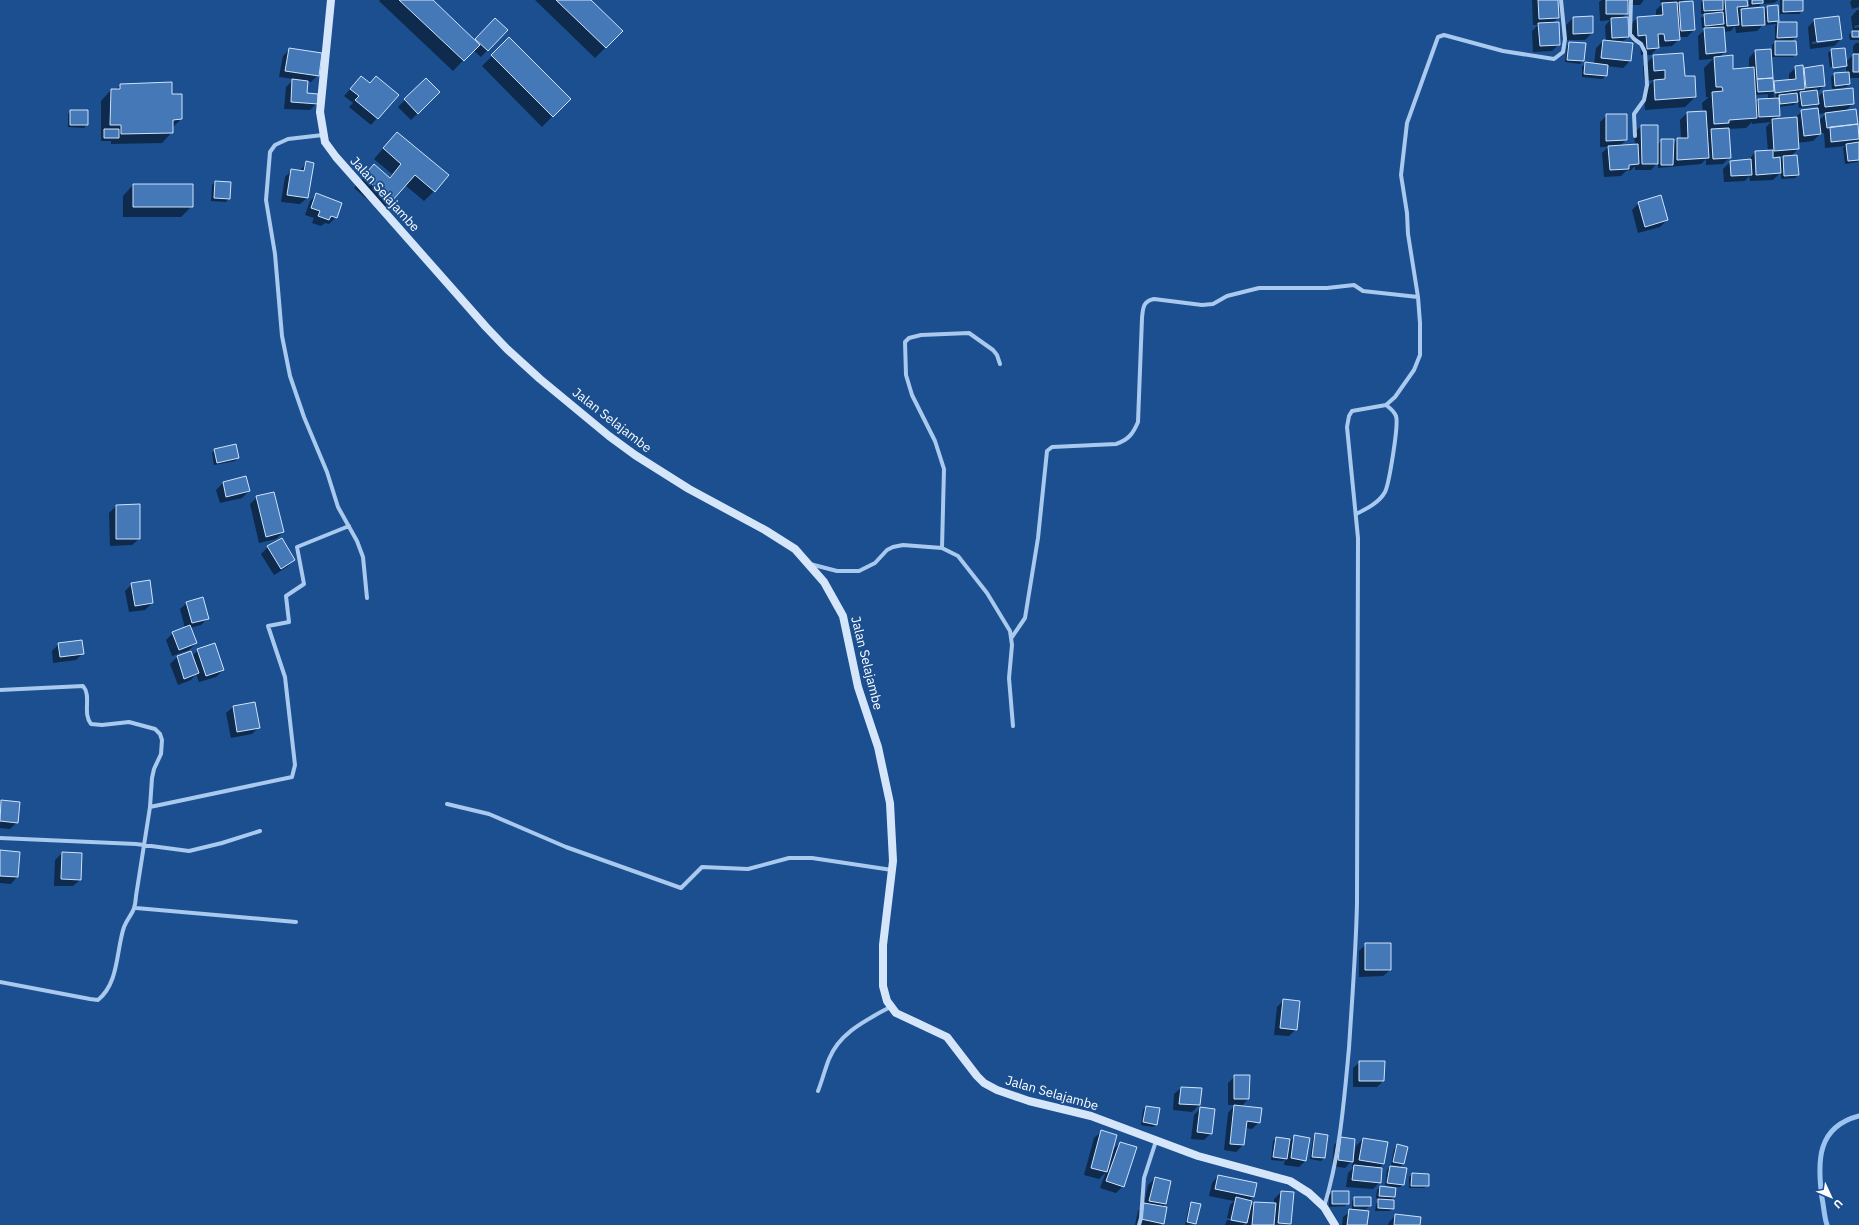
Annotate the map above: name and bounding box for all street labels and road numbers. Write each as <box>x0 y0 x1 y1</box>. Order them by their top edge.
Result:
street label: Jalan Selajambe <box>347 153 423 235</box>
street label: Jalan Selajambe <box>569 384 655 456</box>
street label: Jalan Selajambe <box>847 614 887 712</box>
street label: Jalan Selajambe <box>1004 1072 1100 1114</box>

